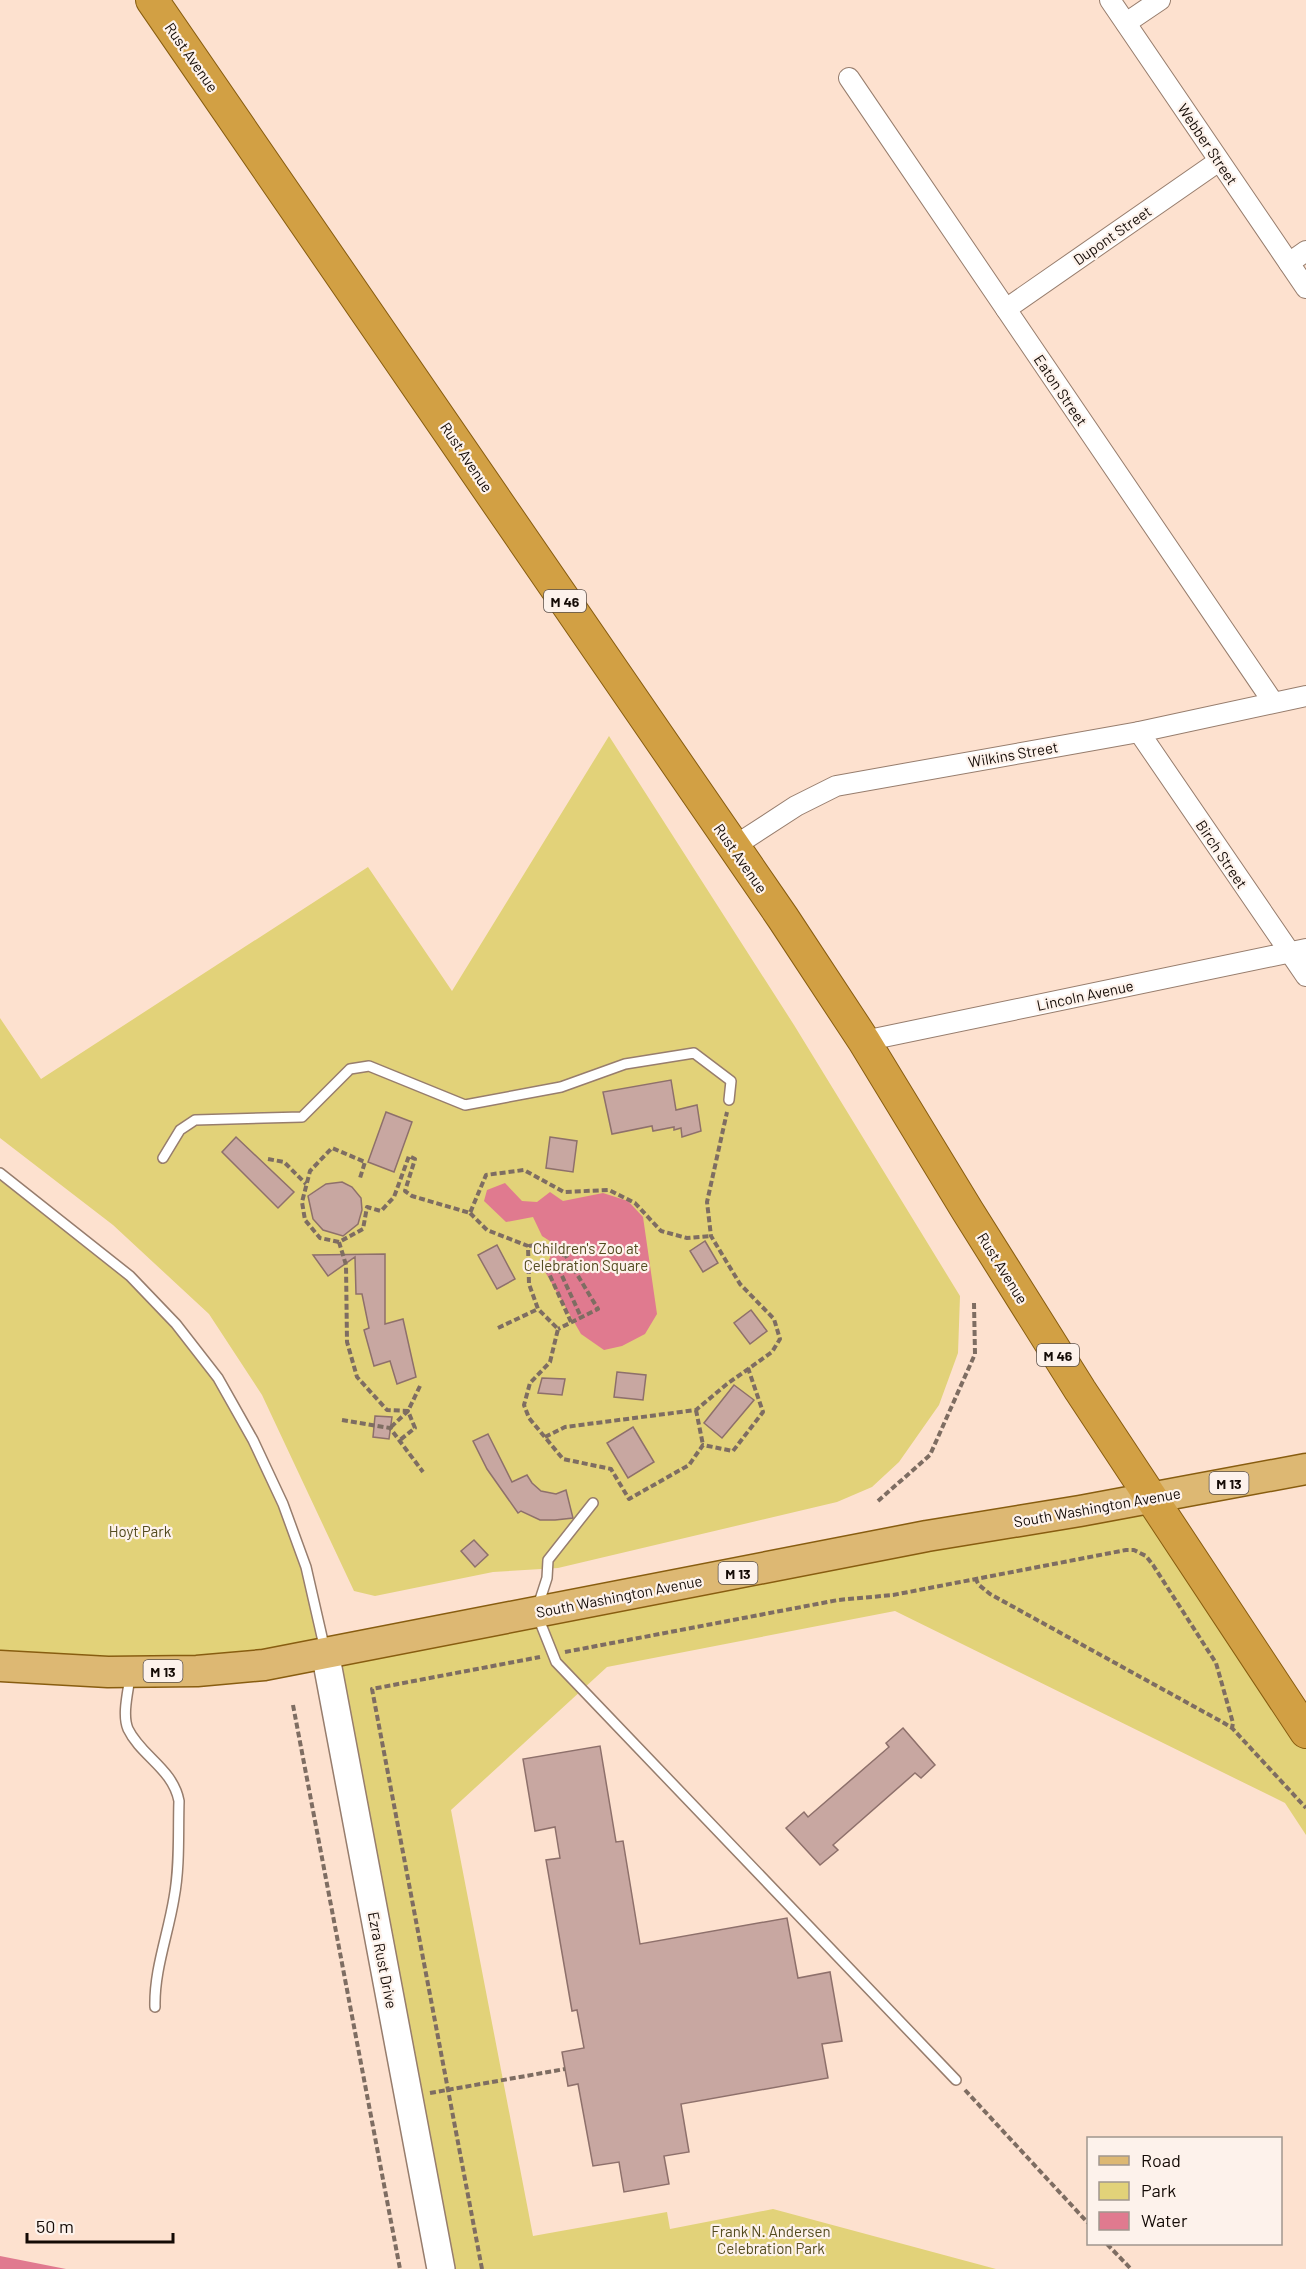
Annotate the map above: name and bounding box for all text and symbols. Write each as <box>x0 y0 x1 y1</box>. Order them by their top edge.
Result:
street label: Rust Avenue <box>162 19 222 95</box>
street label: Webber Street <box>1174 100 1242 188</box>
street label: Dupont Street <box>1070 202 1154 268</box>
street label: Eaton Street <box>1031 351 1091 429</box>
street label: Rust Avenue <box>437 419 497 495</box>
road number: M 46 <box>544 590 586 612</box>
street label: Wilkins Street <box>967 737 1059 771</box>
street label: Birch Street <box>1193 816 1251 892</box>
street label: Rust Avenue <box>711 820 771 896</box>
street label: Lincoln Avenue <box>1035 976 1135 1014</box>
street label: Rust Avenue <box>974 1229 1032 1307</box>
park label: Children's Zoo at Celebration Square <box>524 1239 648 1274</box>
road number: M 46 <box>1037 1344 1079 1366</box>
road number: M 13 <box>1210 1472 1248 1494</box>
street label: South Washington Avenue <box>1012 1483 1182 1531</box>
park label: Hoyt Park <box>109 1522 172 1540</box>
road number: M 13 <box>718 1562 758 1584</box>
street label: South Washington Avenue <box>534 1571 704 1621</box>
road number: M 13 <box>144 1660 182 1682</box>
street label: Ezra Rust Drive <box>365 1910 401 2010</box>
legend <box>1087 2137 1282 2245</box>
text: Road <box>1141 2149 1181 2171</box>
text: Park <box>1141 2179 1176 2201</box>
scale bar <box>27 2206 172 2244</box>
text: Water <box>1141 2209 1188 2231</box>
text: 50 m <box>36 2215 74 2237</box>
park label: Frank N. Andersen Celebration Park <box>711 2222 831 2257</box>

